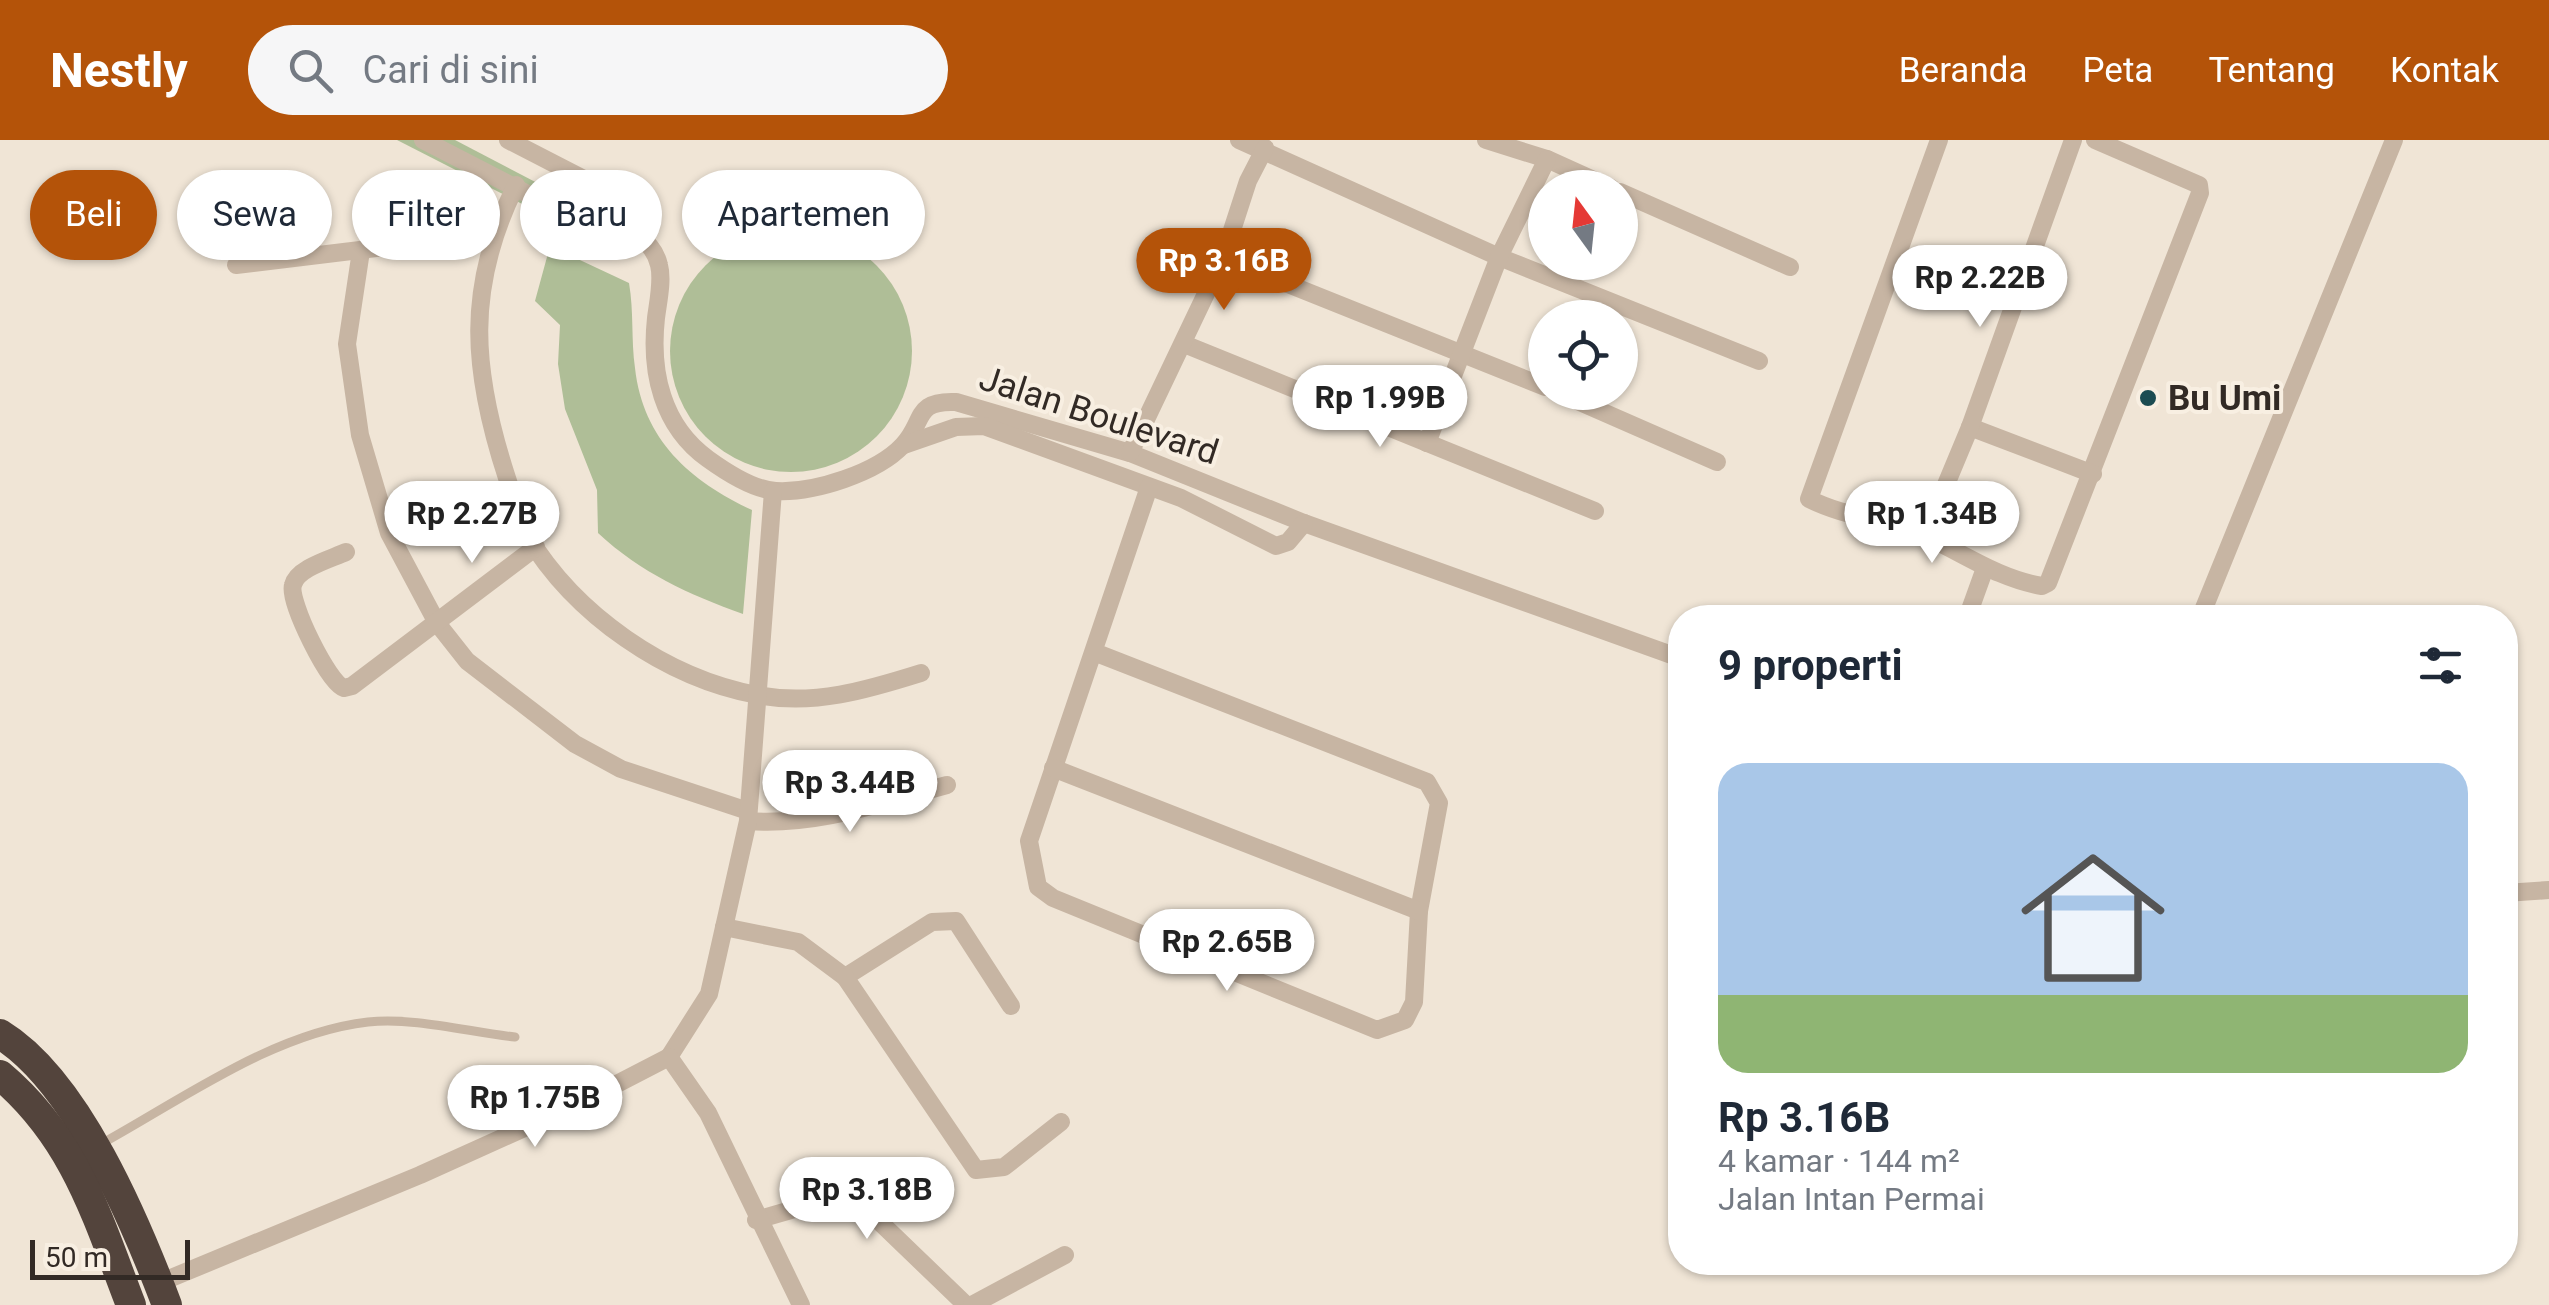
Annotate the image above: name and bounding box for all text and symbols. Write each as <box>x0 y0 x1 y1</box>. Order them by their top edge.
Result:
search box <box>248 25 948 115</box>
text: Nestly <box>50 42 188 99</box>
icon: search <box>283 43 338 98</box>
text: Cari di sini <box>363 48 539 92</box>
text: Beranda <box>1899 50 2028 91</box>
text: Peta <box>2083 50 2153 91</box>
text: Tentang <box>2208 50 2335 91</box>
text: Kontak <box>2390 50 2499 91</box>
chip: Beli <box>30 170 157 260</box>
chip: Sewa <box>177 170 332 260</box>
chip: Filter <box>352 170 500 260</box>
chip: Baru <box>520 170 662 260</box>
chip: Apartemen <box>682 170 925 260</box>
north arrow <box>1528 170 1638 280</box>
map controls <box>1528 170 1638 410</box>
pin: Rp 3.16B <box>1121 228 1327 313</box>
text: Rp 3.16B <box>1158 241 1290 279</box>
pin: Rp 2.22B <box>1877 245 2083 330</box>
text: Rp 2.22B <box>1914 258 2046 296</box>
button: locate <box>1528 300 1638 410</box>
street label: Jalan Boulevard <box>974 358 1224 473</box>
pin: Rp 1.99B <box>1277 365 1483 450</box>
text: Rp 1.99B <box>1314 378 1446 416</box>
place label: Bu Umi <box>2168 378 2281 419</box>
marker: Bu Umi <box>2137 387 2159 409</box>
pin: Rp 2.27B <box>369 481 575 566</box>
pin: Rp 1.34B <box>1829 481 2035 566</box>
text: Rp 2.27B <box>406 494 538 532</box>
text: Rp 1.34B <box>1866 494 1998 532</box>
icon: filters <box>2413 638 2468 693</box>
text: 9 properti <box>1718 641 1903 690</box>
pin: Rp 3.44B <box>747 750 953 835</box>
text: Rp 3.44B <box>784 763 916 801</box>
icon: home <box>2003 828 2183 1008</box>
pin: Rp 2.65B <box>1124 909 1330 994</box>
text: Rp 2.65B <box>1161 922 1293 960</box>
pin: Rp 1.75B <box>432 1065 638 1150</box>
text: Rp 1.75B <box>469 1078 601 1116</box>
text: Rp 3.16B <box>1718 1093 1890 1142</box>
text: 4 kamar · 144 m² <box>1718 1142 1960 1180</box>
pin: Rp 3.18B <box>764 1157 970 1242</box>
text: Rp 3.18B <box>801 1170 933 1208</box>
text: Jalan Intan Permai <box>1718 1180 1985 1218</box>
scale bar <box>30 1235 190 1280</box>
text: 50 m <box>45 1241 108 1274</box>

